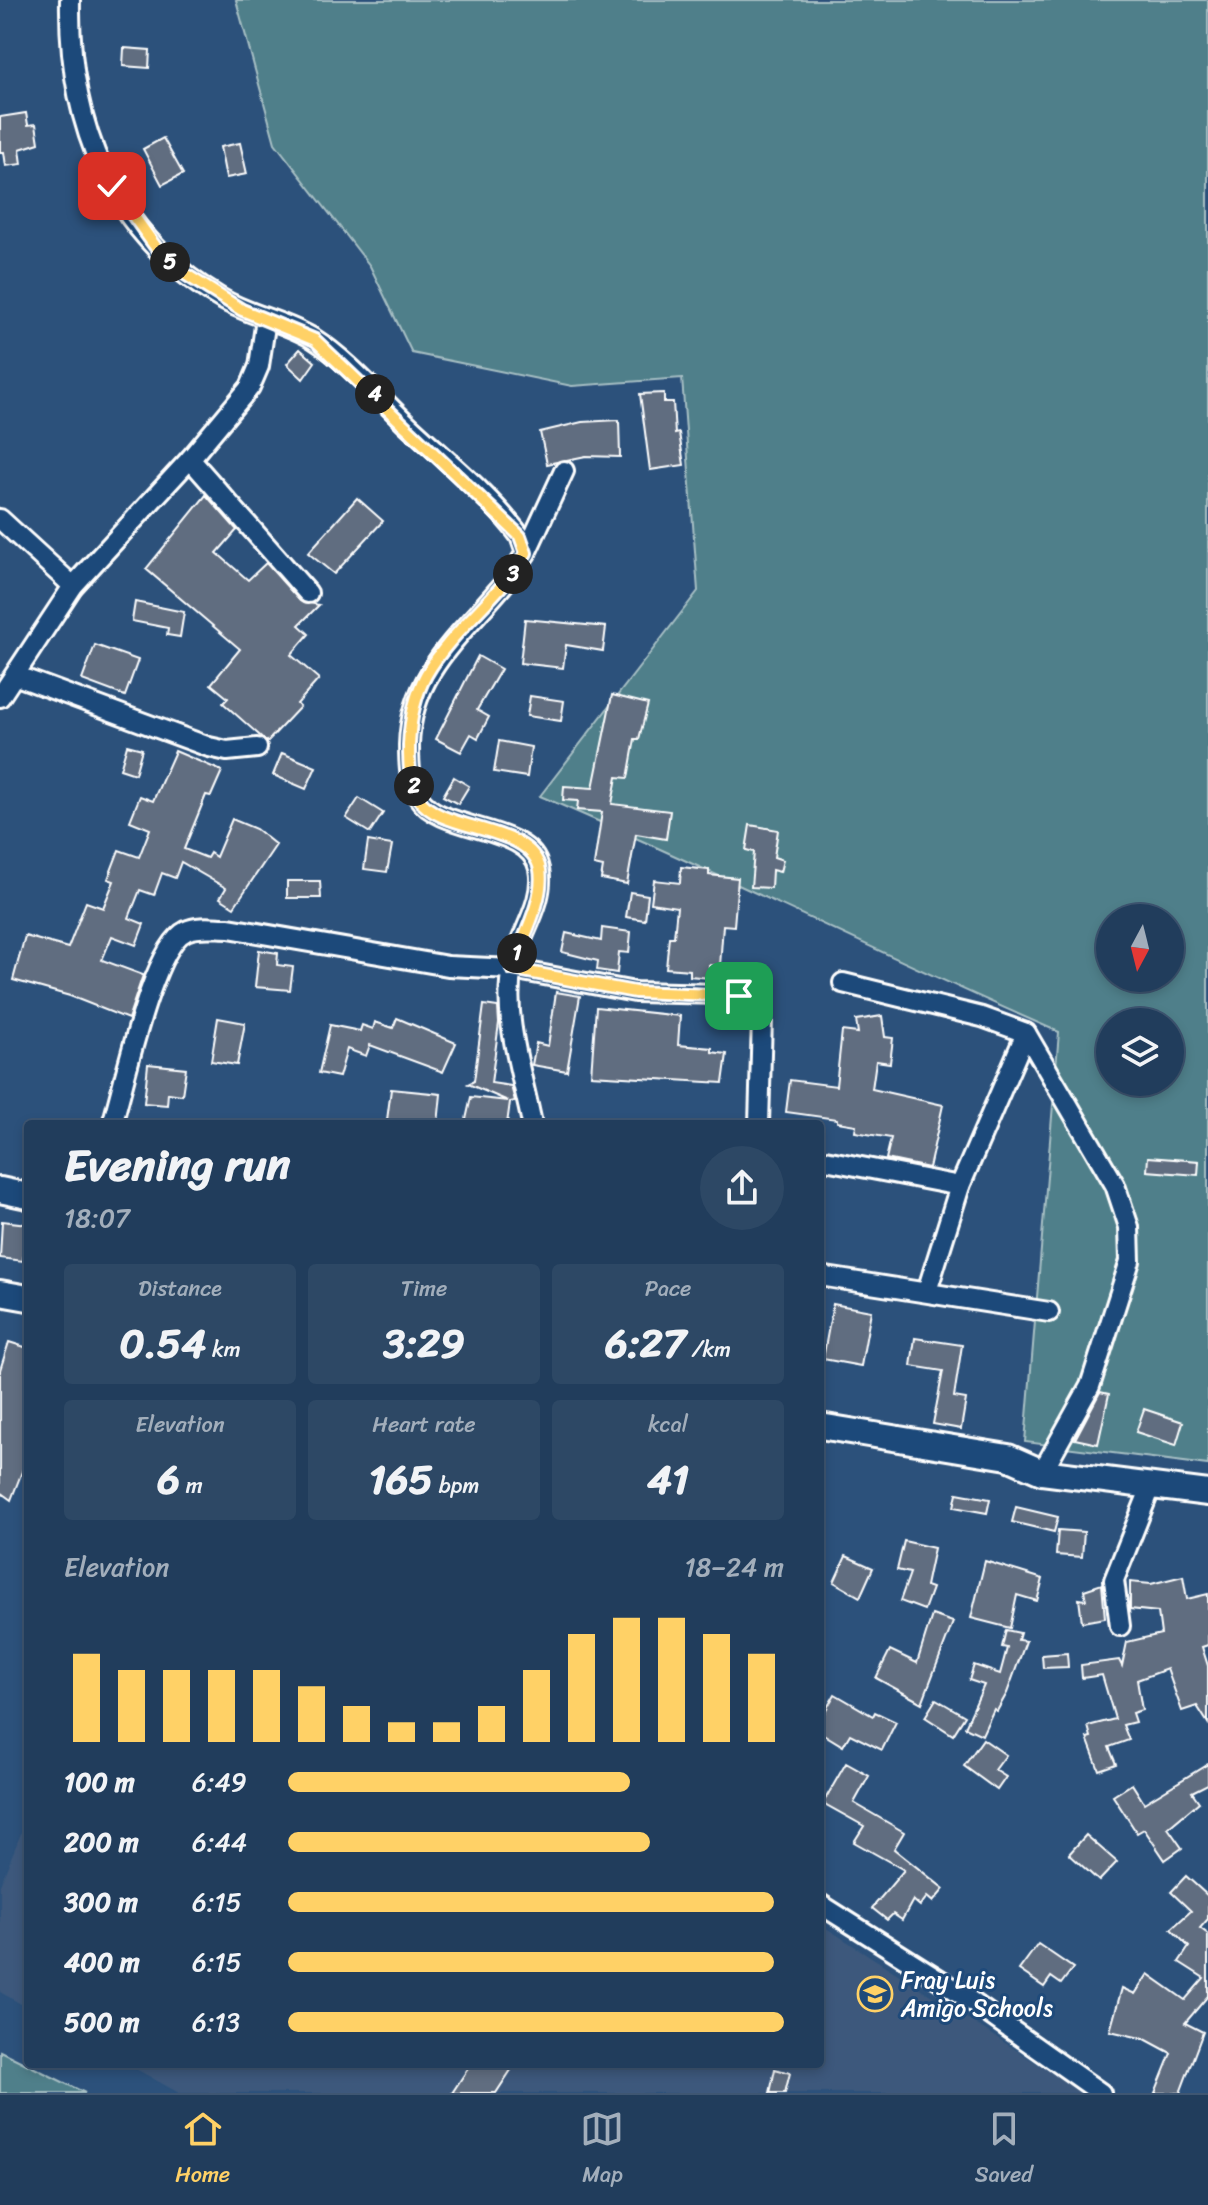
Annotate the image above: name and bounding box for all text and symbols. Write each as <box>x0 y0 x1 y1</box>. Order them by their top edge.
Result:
pin <box>78 152 146 220</box>
icon: check <box>90 164 134 208</box>
pin: 5 <box>150 242 190 282</box>
text: 5 <box>163 242 177 281</box>
pin: 4 <box>355 374 395 414</box>
text: 4 <box>368 374 382 413</box>
pin: 3 <box>493 554 533 594</box>
text: 3 <box>507 554 519 593</box>
pin: 2 <box>394 766 434 806</box>
text: 2 <box>408 766 420 805</box>
north arrow <box>1096 904 1184 992</box>
map controls <box>1096 904 1184 1096</box>
pin: 1 <box>497 933 537 973</box>
text: 1 <box>512 933 522 972</box>
pin <box>705 962 773 1030</box>
icon: arrive <box>717 974 761 1018</box>
button: layers <box>1096 1008 1184 1096</box>
text: Evening run <box>64 1126 290 1204</box>
button: share <box>700 1146 784 1230</box>
text: 18:07 <box>64 1195 130 1241</box>
text: Distance <box>138 1269 222 1308</box>
text: Time <box>401 1269 447 1308</box>
text: Pace <box>645 1269 691 1308</box>
text: 0.54 <box>119 1308 206 1379</box>
text: 3:29 <box>383 1308 465 1379</box>
text: 6:27 <box>605 1308 686 1379</box>
text: km <box>206 1330 241 1369</box>
text: /km <box>686 1330 731 1369</box>
text: Elevation <box>135 1405 225 1444</box>
text: Heart rate <box>372 1405 476 1444</box>
text: kcal <box>648 1405 688 1444</box>
text: 6 <box>157 1444 180 1515</box>
text: 165 <box>369 1444 433 1515</box>
text: 41 <box>647 1444 689 1515</box>
text: m <box>180 1466 203 1505</box>
text: bpm <box>433 1466 479 1505</box>
text: Elevation <box>64 1544 169 1590</box>
text: 18–24 m <box>684 1544 784 1590</box>
text: 100 m <box>64 1759 135 1805</box>
text: 6:49 <box>192 1759 247 1805</box>
text: 200 m <box>64 1819 139 1865</box>
text: 6:44 <box>192 1819 247 1865</box>
text: 300 m <box>64 1879 138 1925</box>
text: 6:15 <box>192 1879 242 1925</box>
text: 400 m <box>64 1939 140 1985</box>
text: 6:15 <box>192 1939 242 1985</box>
place label: Fray Luis Amigo Schools <box>900 1959 1053 2029</box>
school or university icon: Fray Luis Amigo Schools <box>856 1975 894 2013</box>
text: 500 m <box>64 1999 139 2045</box>
text: 6:13 <box>192 1999 240 2045</box>
tab: Home <box>175 2107 230 2194</box>
tab: Map <box>580 2107 624 2194</box>
tab: Saved <box>975 2107 1033 2194</box>

